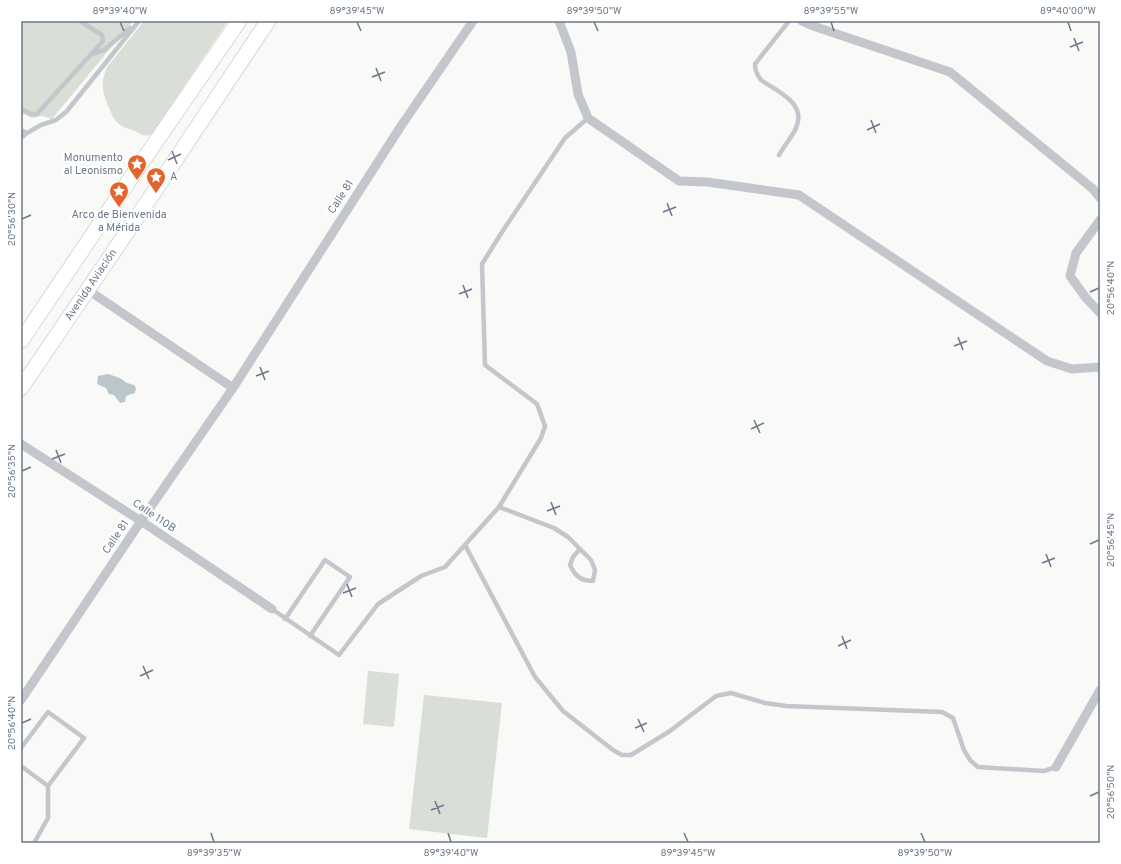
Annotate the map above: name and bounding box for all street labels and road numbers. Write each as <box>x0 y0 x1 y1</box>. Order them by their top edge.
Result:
street label: Calle 81 <box>325 177 357 217</box>
street label: Avenida Aviación <box>62 246 120 324</box>
street label: Calle 110B <box>130 496 178 536</box>
street label: Calle 81 <box>100 517 132 557</box>

